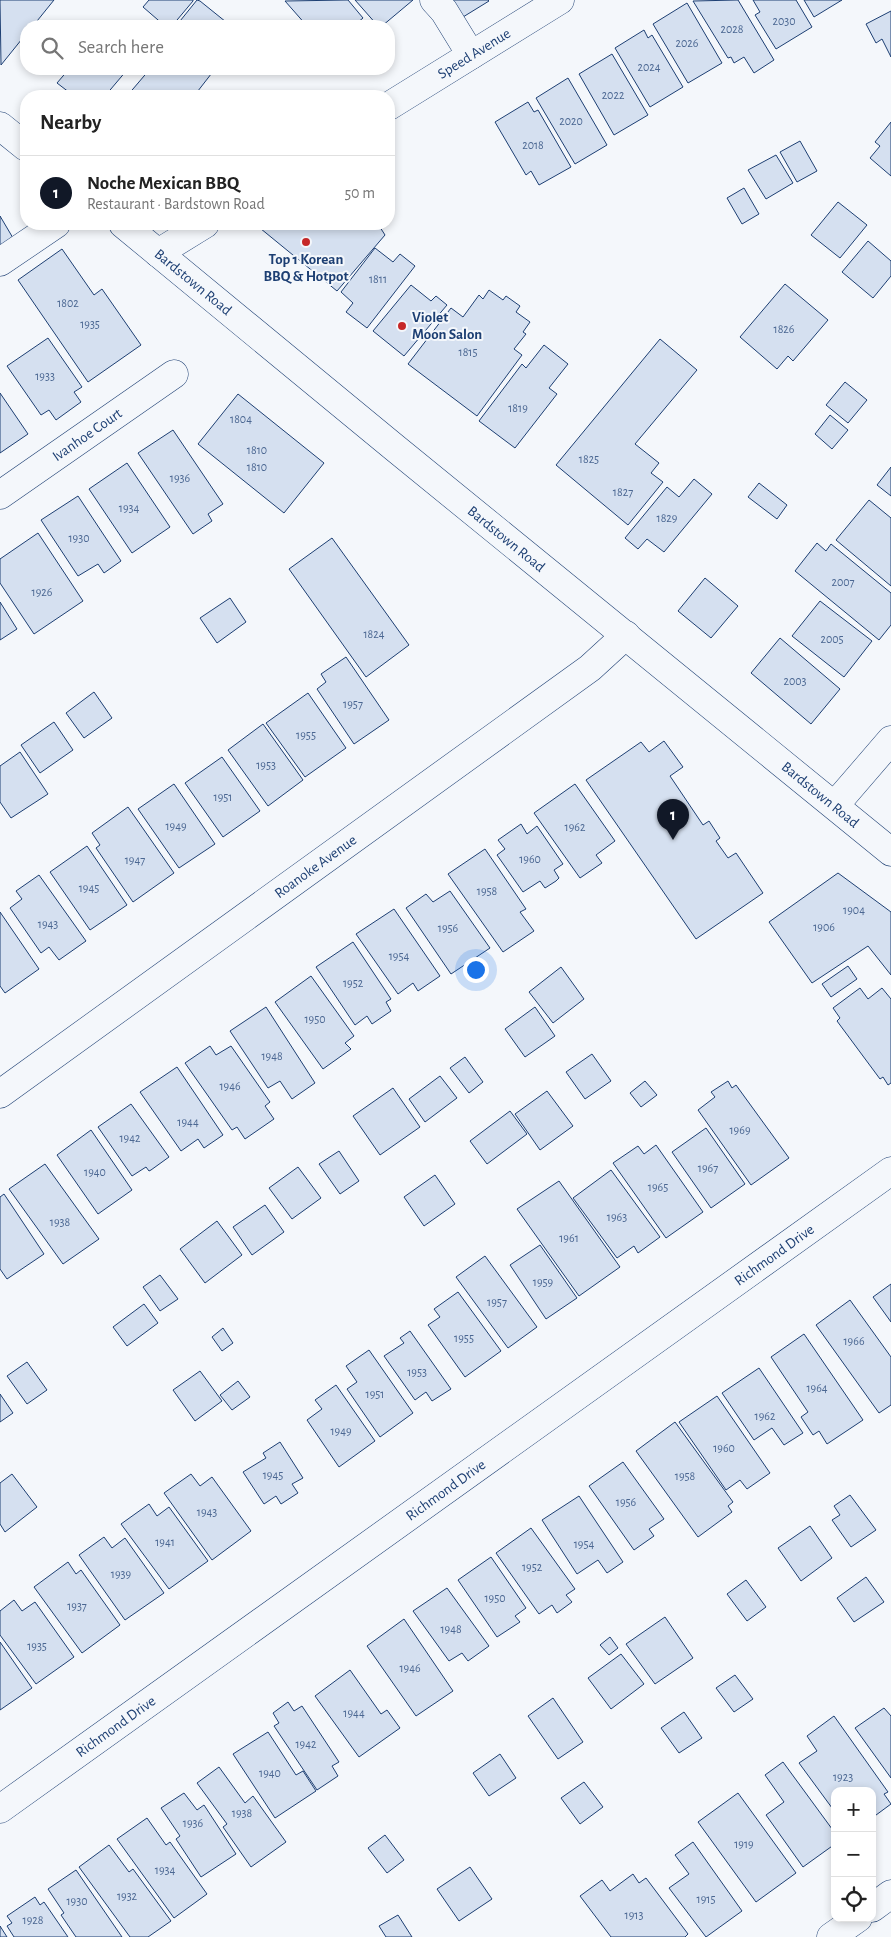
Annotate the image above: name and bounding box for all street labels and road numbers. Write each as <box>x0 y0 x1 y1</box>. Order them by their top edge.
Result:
street label: Speed Avenue <box>435 25 513 81</box>
street label: Bardstown Road <box>152 246 235 318</box>
street label: Ivanhoe Court <box>50 405 125 464</box>
street label: Bardstown Road <box>465 503 548 575</box>
street label: Bardstown Road <box>779 759 862 830</box>
street label: Roanoke Avenue <box>272 832 359 901</box>
street label: Richmond Drive <box>731 1221 817 1288</box>
street label: Richmond Drive <box>403 1456 488 1523</box>
street label: Richmond Drive <box>73 1693 158 1760</box>

